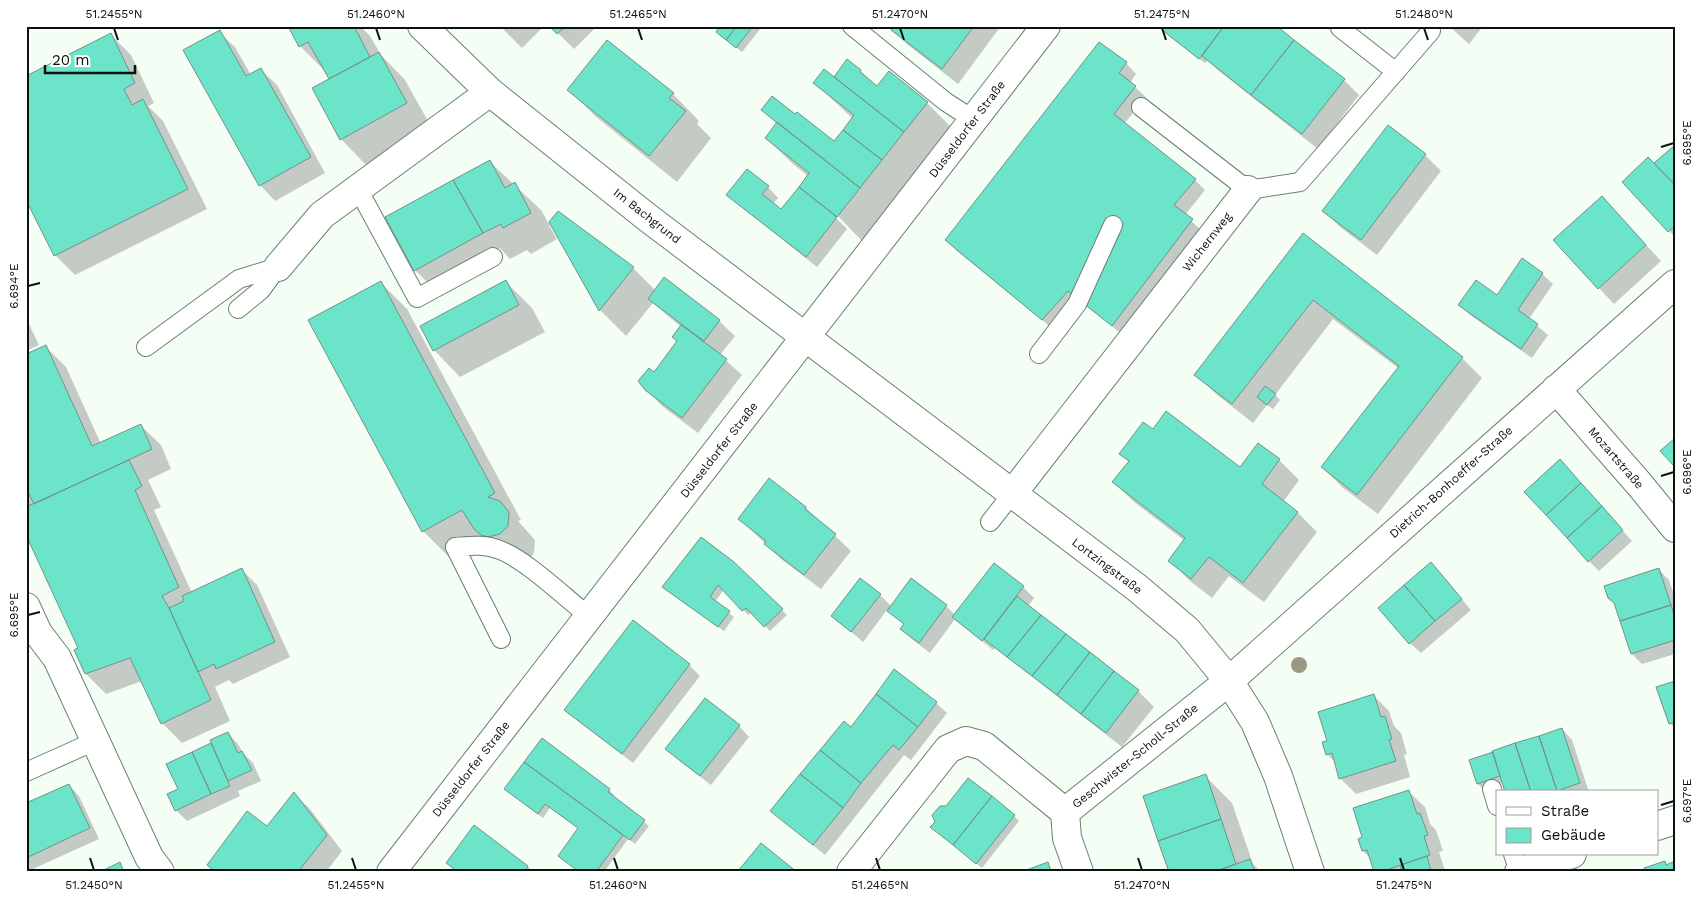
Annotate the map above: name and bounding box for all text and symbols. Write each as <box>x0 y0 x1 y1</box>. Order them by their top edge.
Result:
text: 51.2455°N <box>85 7 143 21</box>
text: 51.2460°N <box>347 7 405 21</box>
text: 51.2465°N <box>609 7 667 21</box>
text: 51.2470°N <box>872 7 928 21</box>
text: 51.2475°N <box>1134 7 1190 21</box>
text: 51.2480°N <box>1395 7 1453 21</box>
scale bar <box>45 42 135 74</box>
text: 20 m <box>52 51 90 69</box>
street label: Düsseldorfer Straße <box>926 78 1008 180</box>
text: 6.695°E <box>1680 120 1694 166</box>
street label: Im Bachgrund <box>611 185 683 247</box>
street label: Wichernweg <box>1180 209 1235 274</box>
text: 6.694°E <box>7 263 21 309</box>
street label: Düsseldorfer Straße <box>677 399 761 501</box>
street label: Dietrich-Bonhoeffer-Straße <box>1387 423 1515 541</box>
street label: Mozartstraße <box>1585 424 1647 492</box>
text: 6.696°E <box>1680 449 1694 495</box>
street label: Lortzingstraße <box>1069 535 1145 597</box>
text: 6.695°E <box>7 592 21 638</box>
street label: Geschwister-Scholl-Straße <box>1069 701 1201 811</box>
street label: Düsseldorfer Straße <box>429 718 513 820</box>
text: 6.697°E <box>1680 778 1694 823</box>
legend <box>1496 790 1658 856</box>
text: Straße <box>1541 802 1589 820</box>
text: Gebäude <box>1541 826 1606 844</box>
text: 51.2450°N <box>65 878 123 892</box>
text: 51.2455°N <box>327 878 385 892</box>
text: 51.2460°N <box>589 878 647 892</box>
text: 51.2465°N <box>851 878 909 892</box>
text: 51.2470°N <box>1114 878 1170 892</box>
text: 51.2475°N <box>1376 878 1432 892</box>

